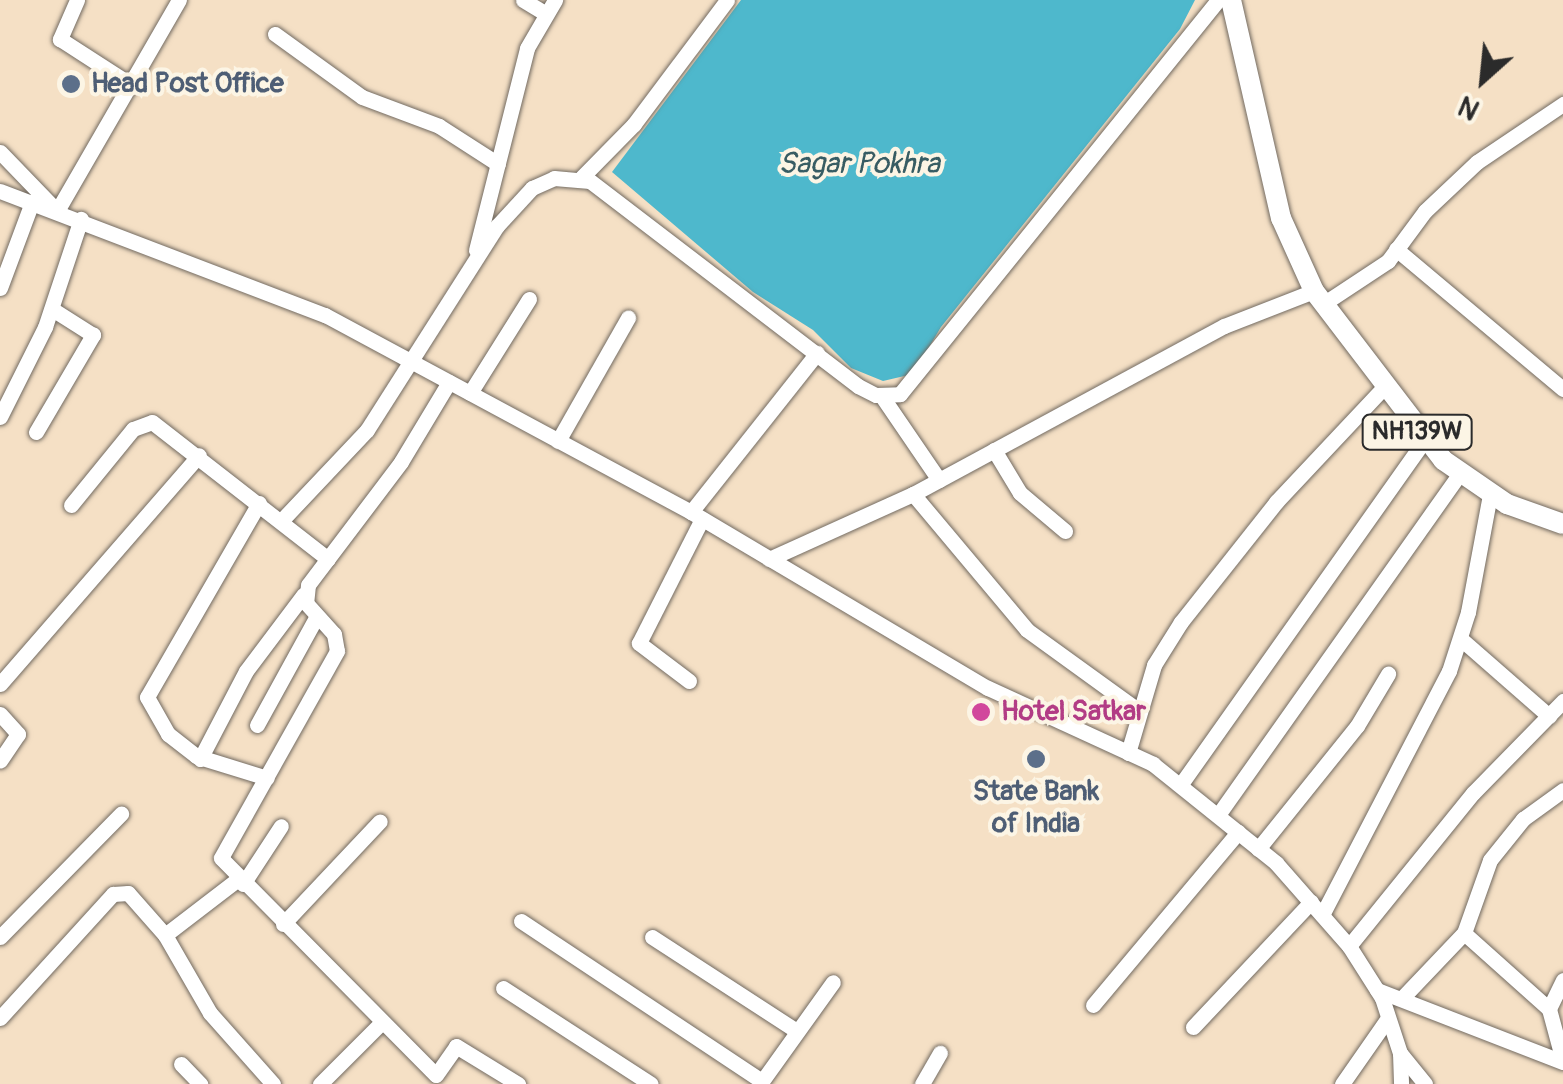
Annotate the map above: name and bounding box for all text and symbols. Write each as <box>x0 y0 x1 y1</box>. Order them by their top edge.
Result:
north arrow <box>1433 30 1533 130</box>
place label: Head Post Office <box>91 67 284 101</box>
marker: Head Post Office <box>60 73 82 95</box>
text: N <box>1453 87 1486 127</box>
water label: Sagar Pokhra <box>778 146 940 182</box>
road number: NH139W <box>1360 412 1474 452</box>
place label: Hotel Satkar <box>1001 695 1146 729</box>
marker: Hotel Satkar <box>970 701 992 723</box>
marker: State Bank of India <box>1025 748 1047 770</box>
place label: State Bank of India <box>973 775 1099 841</box>

